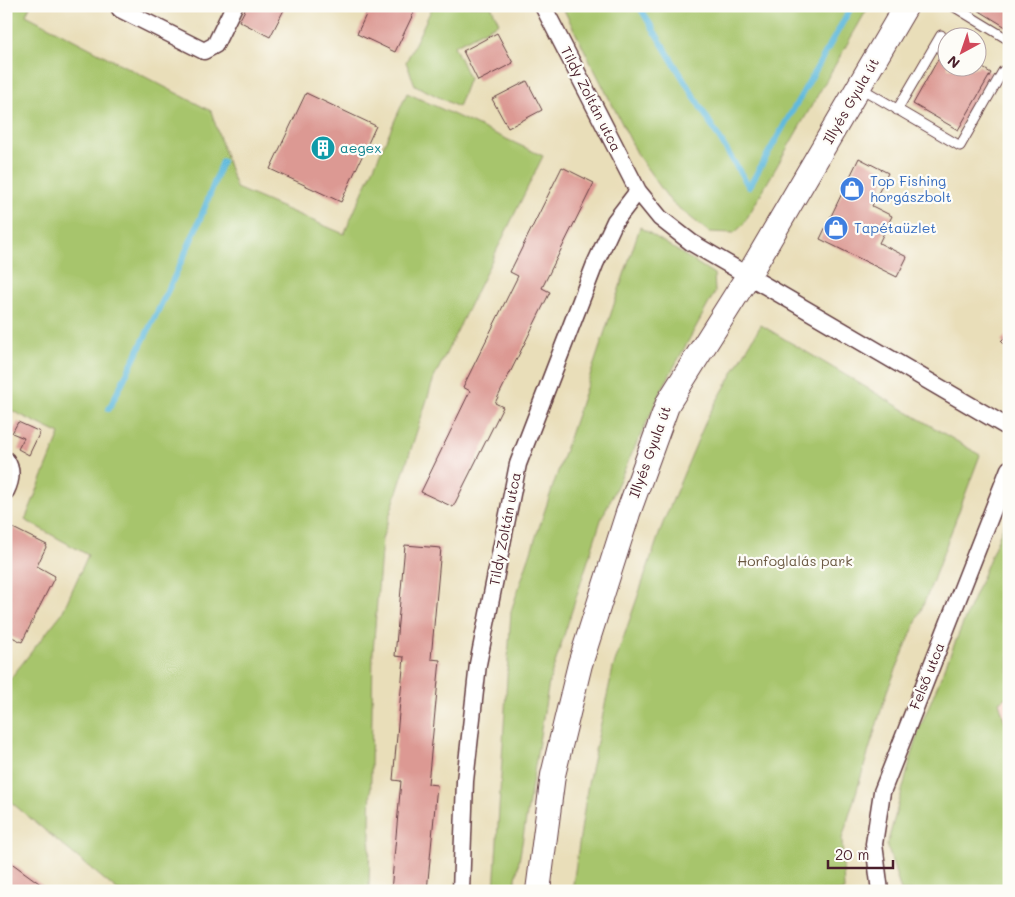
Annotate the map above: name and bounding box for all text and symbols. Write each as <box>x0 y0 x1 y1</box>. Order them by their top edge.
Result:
north arrow <box>938 28 988 78</box>
street label: Tildy Zoltán utca <box>557 43 626 154</box>
text: N <box>943 52 964 73</box>
street label: Illyés Gyula út <box>818 54 883 147</box>
building icon: aegex <box>310 135 336 161</box>
place label: aegex <box>340 138 381 157</box>
place label: Top Fishing horgászbolt <box>870 171 952 206</box>
shop icon: Top Fishing horgászbolt <box>839 176 865 202</box>
shop icon: Tapétaüzlet <box>823 215 849 241</box>
place label: Tapétaüzlet <box>854 218 937 237</box>
street label: Illyés Gyula út <box>624 403 675 500</box>
street label: Tildy Zoltán utca <box>484 470 525 587</box>
park label: Honfoglalás park <box>737 551 853 570</box>
street label: Felső utca <box>905 640 949 712</box>
scale bar <box>828 837 892 869</box>
text: 20 m <box>835 844 869 864</box>

